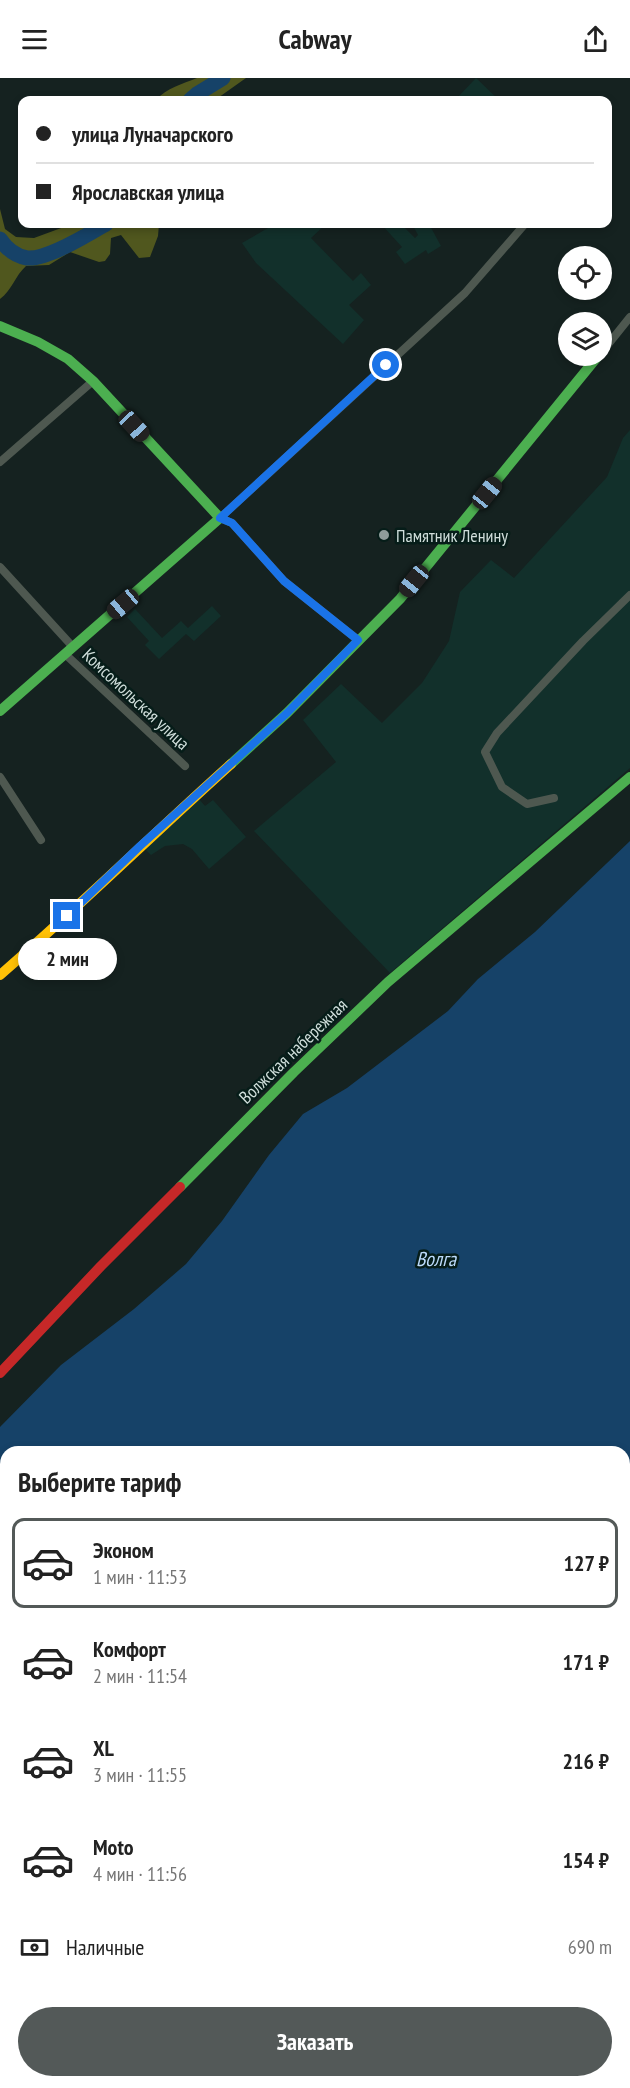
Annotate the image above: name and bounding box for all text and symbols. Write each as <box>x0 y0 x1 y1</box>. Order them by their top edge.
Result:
text: Cabway <box>278 22 352 56</box>
icon: menu <box>18 23 51 56</box>
icon: share <box>579 23 612 56</box>
text: улица Луначарского <box>72 120 233 148</box>
text: Ярославская улица <box>72 178 224 206</box>
map controls <box>558 246 612 366</box>
button: locate <box>558 246 612 300</box>
button: layers <box>558 312 612 366</box>
route start <box>372 351 399 378</box>
car <box>115 407 153 445</box>
car <box>469 473 505 513</box>
place label: Памятник Ленину <box>396 524 508 547</box>
marker: Памятник Ленину <box>377 528 391 542</box>
car <box>396 561 432 601</box>
car <box>103 586 143 622</box>
street label: Комсомольская улица <box>78 643 194 755</box>
route end <box>53 902 80 929</box>
callout: 2 мин <box>17 937 116 979</box>
text: 2 мин <box>46 946 89 972</box>
street label: Волжская набережная <box>234 994 352 1108</box>
water label: Волга <box>416 1246 457 1272</box>
text: Выберите тариф <box>18 1465 181 1499</box>
icon: car <box>21 1536 75 1590</box>
text: Эконом <box>93 1536 154 1564</box>
text: 127 ₽ <box>563 1549 609 1577</box>
text: 1 мин · 11:53 <box>93 1564 187 1590</box>
icon: car <box>21 1635 75 1689</box>
text: Комфорт <box>93 1635 166 1663</box>
text: 171 ₽ <box>562 1648 609 1676</box>
text: 2 мин · 11:54 <box>93 1663 187 1689</box>
icon: car <box>21 1734 75 1788</box>
text: XL <box>93 1734 114 1762</box>
text: 216 ₽ <box>562 1747 609 1775</box>
text: 3 мин · 11:55 <box>93 1762 187 1788</box>
icon: car <box>21 1833 75 1887</box>
text: Moto <box>93 1833 134 1861</box>
text: 154 ₽ <box>562 1846 609 1874</box>
text: 4 мин · 11:56 <box>93 1861 187 1887</box>
icon: cash <box>18 1931 51 1964</box>
text: Наличные <box>66 1933 144 1961</box>
text: 690 m <box>568 1934 612 1960</box>
button: Заказать <box>18 2007 612 2076</box>

